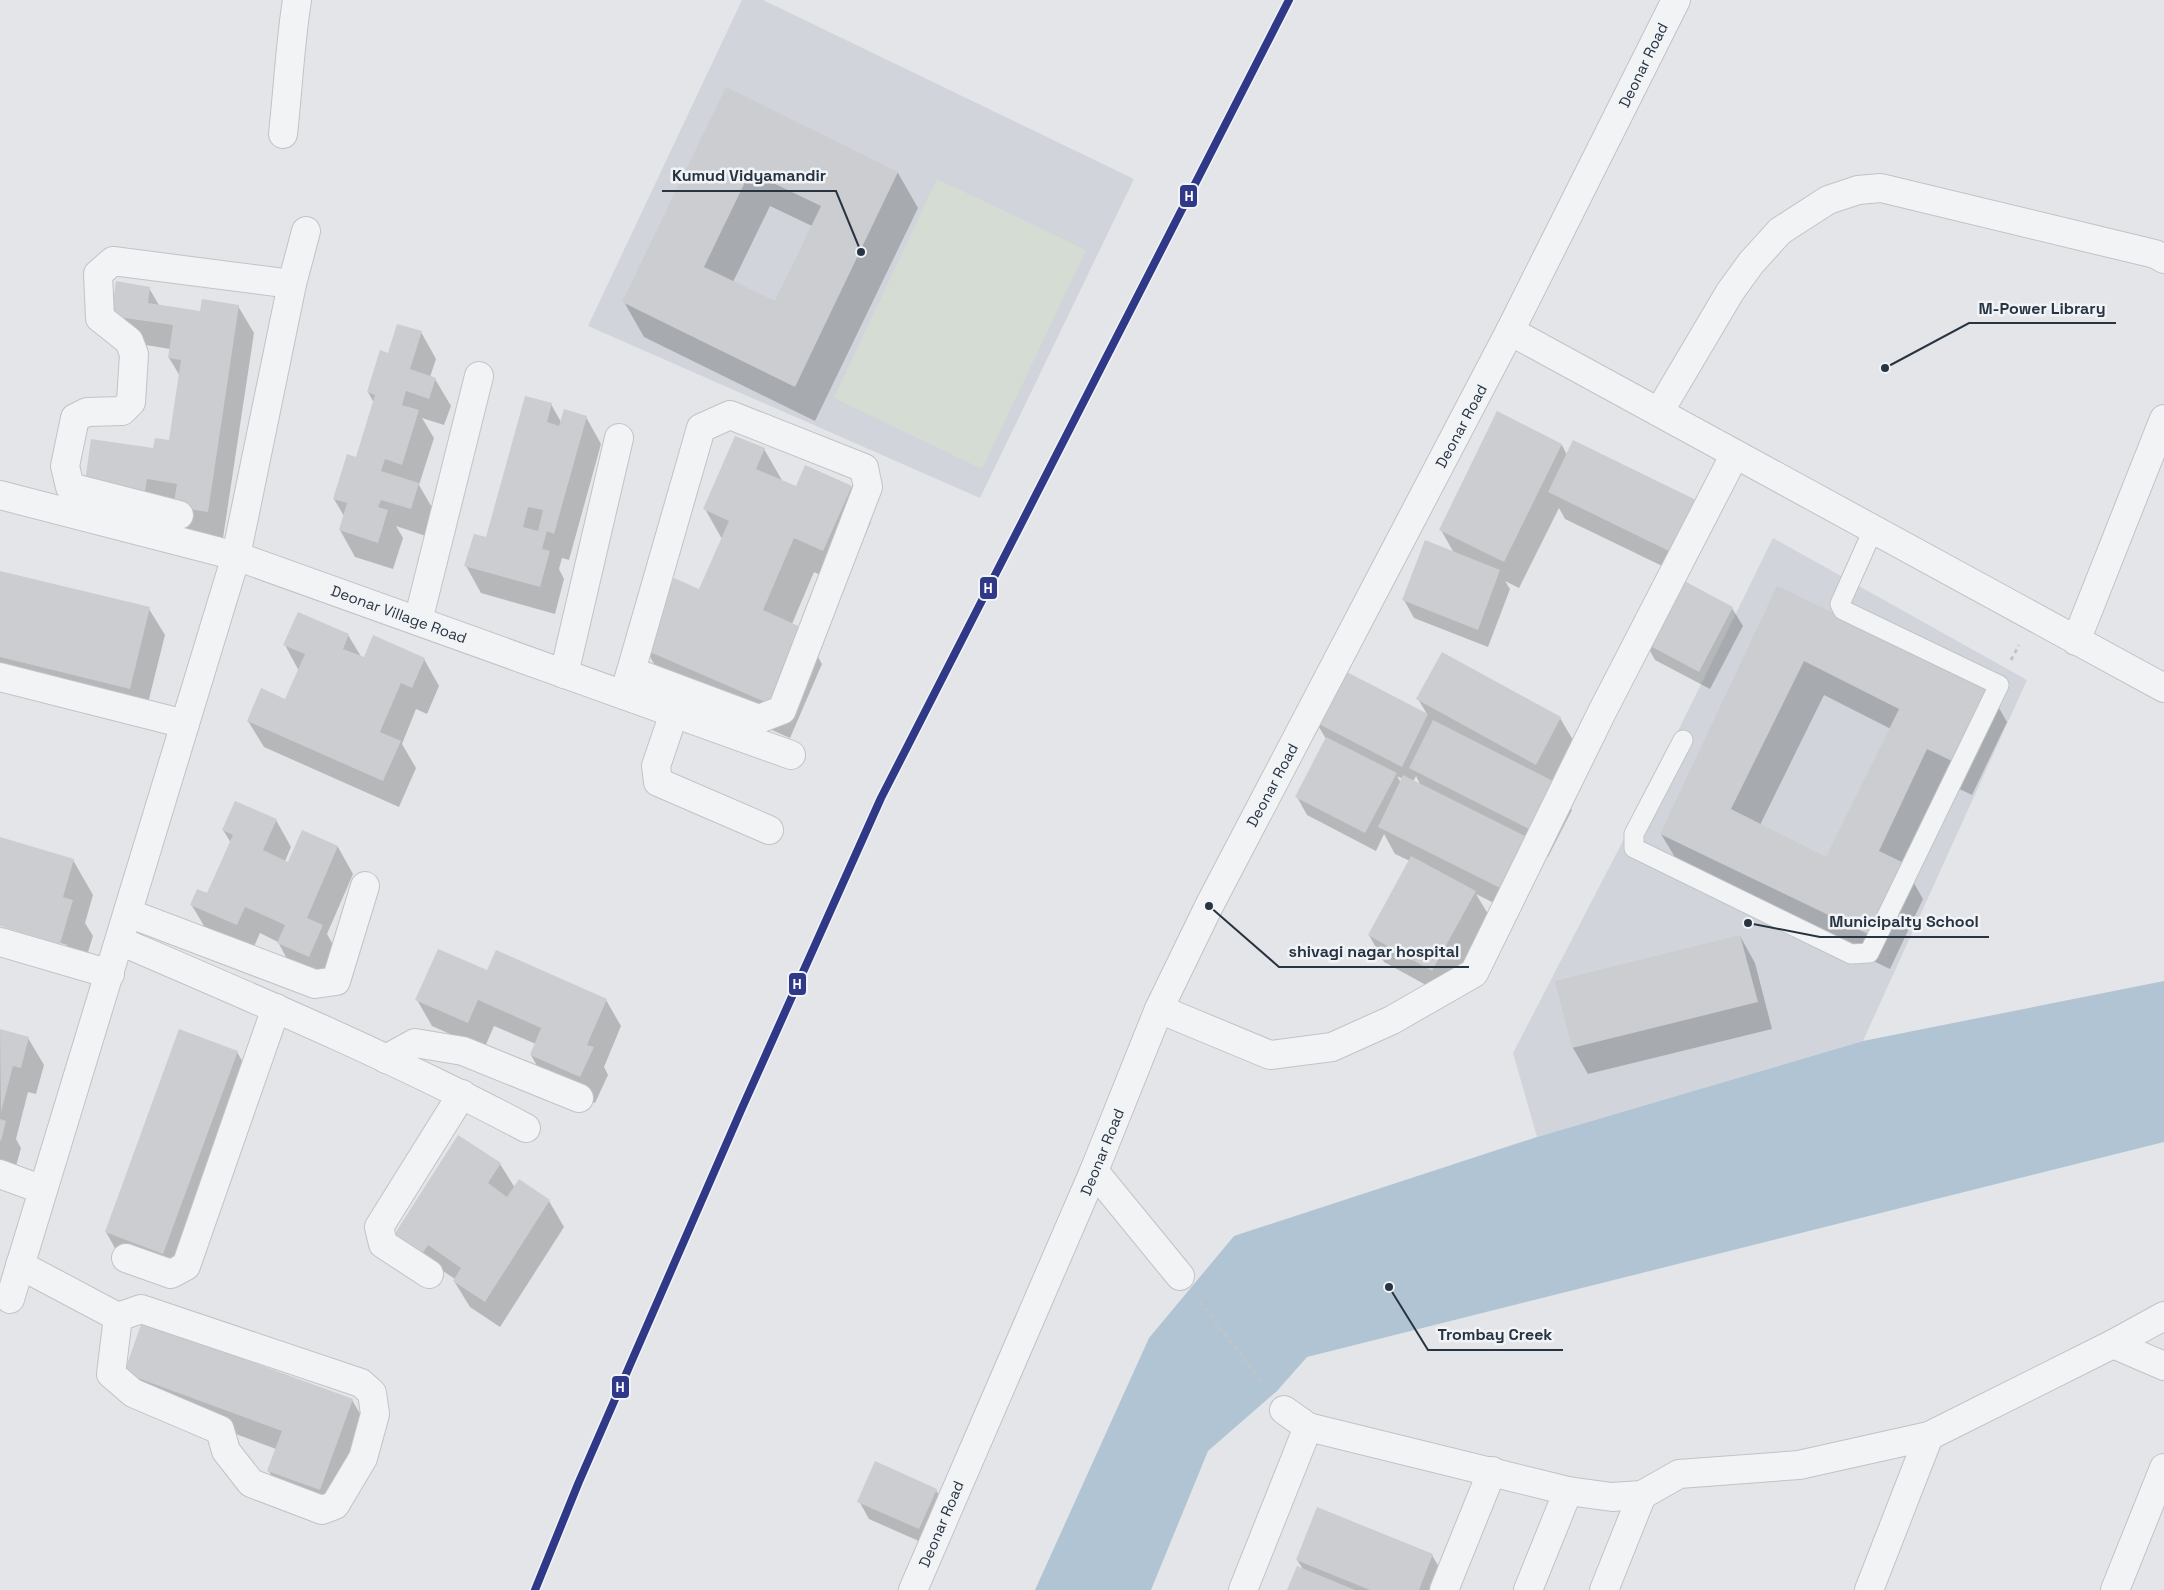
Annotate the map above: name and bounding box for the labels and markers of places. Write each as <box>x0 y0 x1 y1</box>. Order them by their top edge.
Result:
callout: Kumud Vidyamandir <box>662 160 836 191</box>
callout: M-Power Library <box>1969 292 2116 323</box>
callout: Municipalty School <box>1820 906 1989 937</box>
callout: shivagi nagar hospital <box>1279 936 1469 967</box>
callout: Trombay Creek <box>1428 1319 1563 1350</box>

